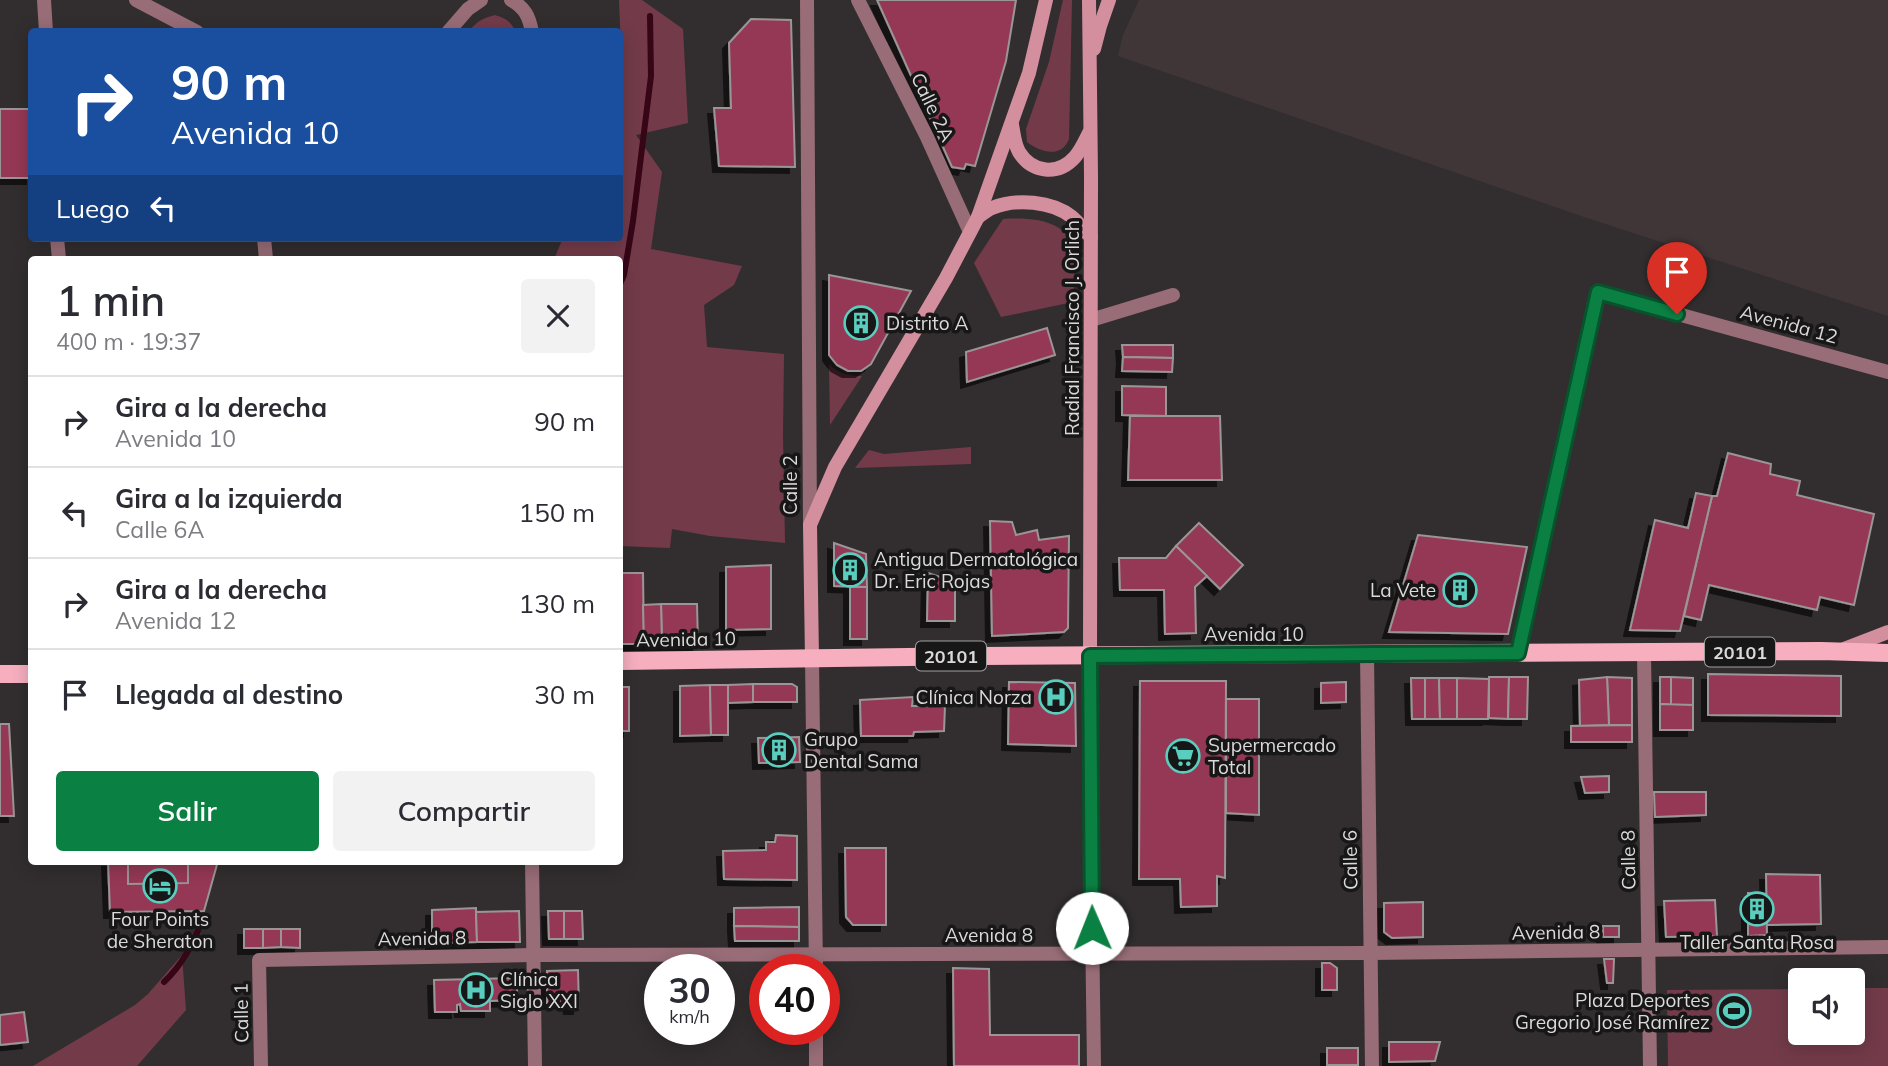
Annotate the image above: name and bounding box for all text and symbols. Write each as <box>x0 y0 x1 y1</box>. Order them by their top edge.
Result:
text: 90 m <box>171 51 287 112</box>
icon: right <box>56 56 147 147</box>
street label: Calle 2A <box>906 69 960 145</box>
text: Avenida 10 <box>171 112 339 152</box>
icon: left <box>144 189 182 227</box>
text: Luego <box>56 192 130 225</box>
street label: Radial Francisco J. Orlich <box>1060 220 1084 436</box>
pin <box>1647 242 1707 314</box>
icon: arrive <box>1658 253 1696 291</box>
text: 1 min <box>56 274 165 327</box>
button: close <box>521 279 595 353</box>
street label: Avenida 12 <box>1738 299 1840 349</box>
building icon: Distrito A <box>842 304 880 342</box>
place label: Distrito A <box>886 311 968 335</box>
text: 400 m · 19:37 <box>56 327 201 356</box>
text: Gira a la derecha <box>115 391 327 424</box>
icon: right <box>56 403 94 441</box>
text: 90 m <box>534 405 595 438</box>
text: Avenida 10 <box>115 424 236 453</box>
street label: Calle 2 <box>778 455 802 515</box>
text: Gira a la izquierda <box>115 482 343 515</box>
icon: left <box>56 494 94 532</box>
text: 150 m <box>519 496 595 529</box>
text: Calle 6A <box>115 515 204 544</box>
place label: Antigua Dermatológica Dr. Eric Rojas <box>874 547 1078 593</box>
building icon: Antigua Dermatológica Dr. Eric Rojas <box>831 551 869 589</box>
building icon: La Vete <box>1441 571 1479 609</box>
text: Gira a la derecha <box>115 573 327 606</box>
place label: La Vete <box>1370 578 1436 602</box>
icon: right <box>56 585 94 623</box>
text: 130 m <box>519 587 595 620</box>
text: Avenida 12 <box>115 606 236 635</box>
street label: Avenida 10 <box>1204 622 1304 646</box>
street label: Avenida 10 <box>636 626 736 652</box>
road number: 20101 <box>1705 638 1775 666</box>
road number: 20101 <box>916 642 986 670</box>
icon: arrive <box>56 676 94 714</box>
text: Llegada al destino <box>115 678 343 711</box>
text: 30 m <box>534 678 595 711</box>
hospital icon: Clínica Norza <box>1037 678 1075 716</box>
place label: Clínica Norza <box>915 685 1032 709</box>
place label: Grupo Dental Sama <box>804 727 919 773</box>
building icon: Grupo Dental Sama <box>760 731 798 769</box>
place label: Supermercado Total <box>1208 733 1336 779</box>
supermarket icon: Supermercado Total <box>1164 737 1202 775</box>
button: Salir <box>56 771 319 851</box>
button: Compartir <box>333 771 595 851</box>
street label: Calle 6 <box>1337 830 1363 890</box>
street label: Calle 8 <box>1615 830 1641 890</box>
hotel icon: Four Points de Sheraton <box>141 867 179 905</box>
building icon: Taller Santa Rosa <box>1738 890 1776 928</box>
position arrow <box>1055 891 1129 965</box>
place label: Four Points de Sheraton <box>107 907 213 953</box>
street label: Avenida 8 <box>1512 919 1600 945</box>
street label: Avenida 8 <box>945 923 1033 947</box>
street label: Avenida 8 <box>378 925 466 951</box>
place label: Taller Santa Rosa <box>1680 930 1834 954</box>
speed limit sign: 40 <box>749 954 840 1045</box>
place label: Clínica Siglo XXI <box>500 967 578 1013</box>
text: 30 <box>668 968 711 1012</box>
map controls <box>1788 968 1865 1045</box>
button: sound <box>1788 968 1865 1045</box>
hospital icon: Clínica Siglo XXI <box>457 971 495 1009</box>
street label: Calle 1 <box>228 983 254 1043</box>
place label: Plaza Deportes Gregorio José Ramírez <box>1515 988 1710 1034</box>
sports icon: Plaza Deportes Gregorio José Ramírez <box>1715 992 1753 1030</box>
text: km/h <box>669 1005 710 1028</box>

